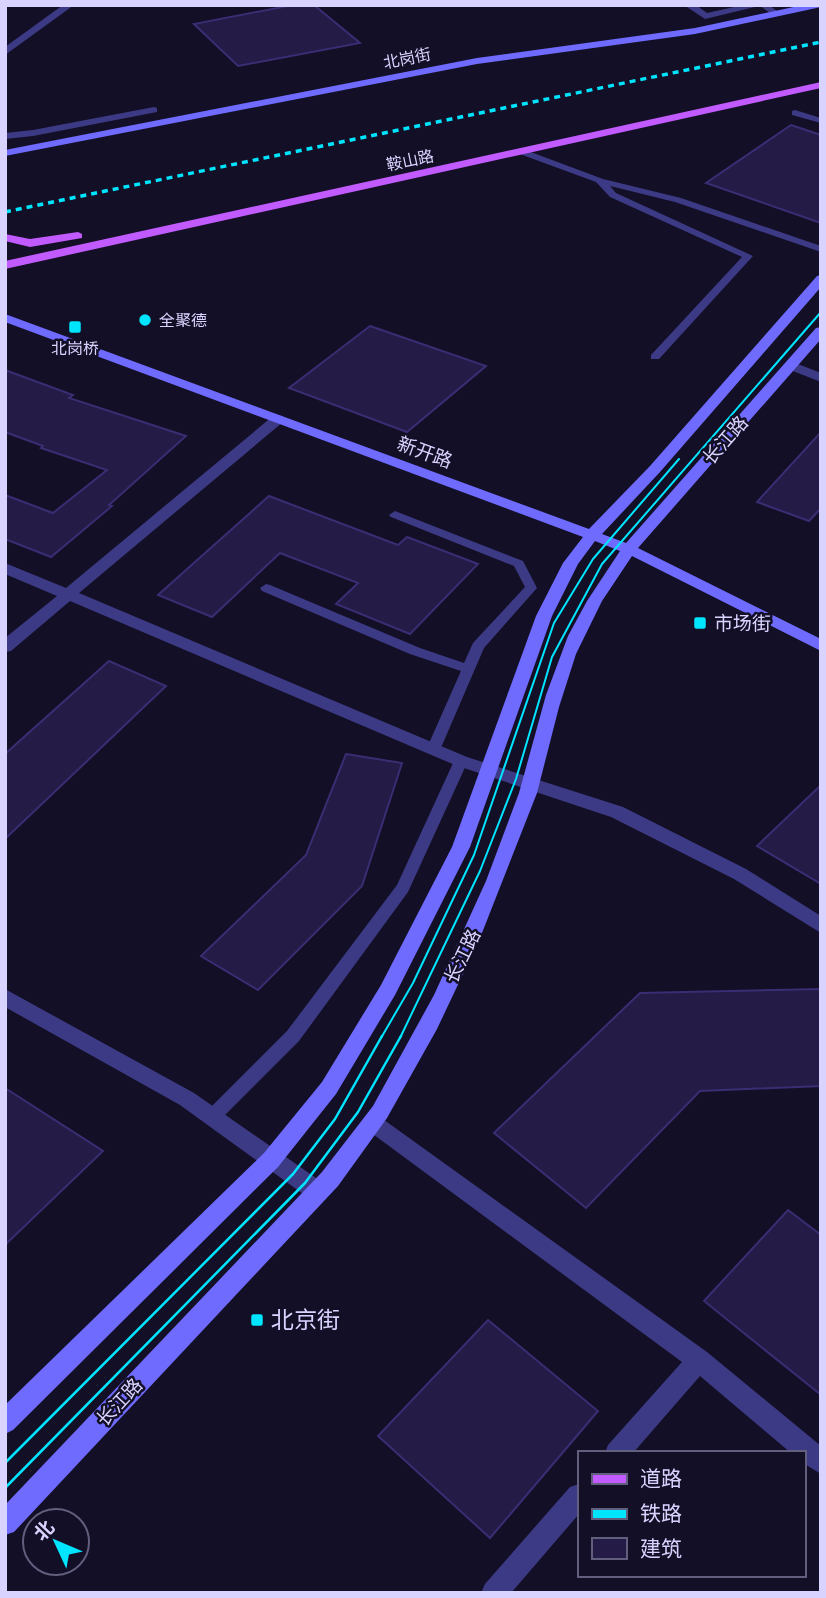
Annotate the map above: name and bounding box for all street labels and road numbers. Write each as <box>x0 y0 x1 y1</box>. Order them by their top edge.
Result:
street label: 北岗街 <box>382 44 432 71</box>
street label: 鞍山路 <box>384 145 435 174</box>
street label: 长江路 <box>697 411 752 469</box>
street label: 新开路 <box>394 431 456 472</box>
street label: 长江路 <box>439 925 484 986</box>
street label: 长江路 <box>91 1373 146 1430</box>

